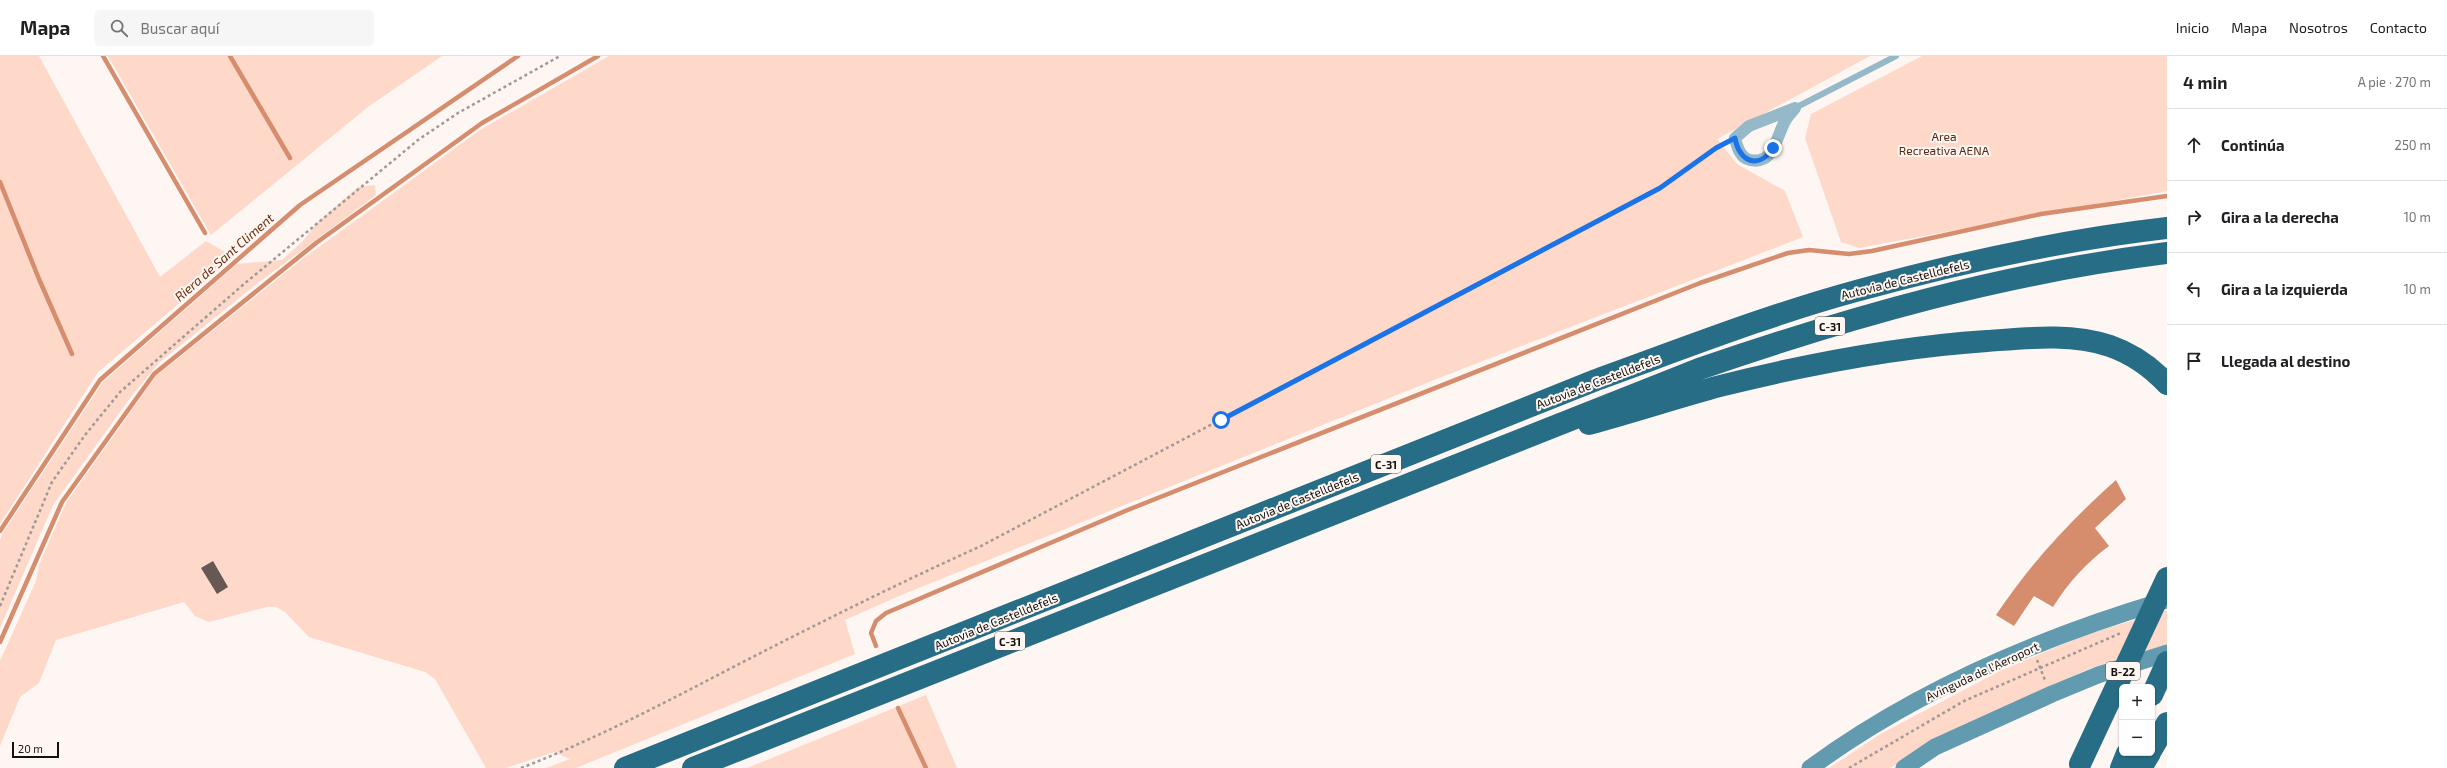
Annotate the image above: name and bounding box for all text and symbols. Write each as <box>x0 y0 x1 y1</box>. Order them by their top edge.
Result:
search box <box>94 10 374 46</box>
text: Mapa <box>20 16 70 39</box>
icon: search <box>108 17 130 39</box>
text: Buscar aquí <box>140 19 220 37</box>
text: Inicio <box>2176 19 2209 36</box>
text: Mapa <box>2231 19 2267 36</box>
text: Nosotros <box>2289 19 2348 36</box>
text: Contacto <box>2370 19 2427 36</box>
text: 4 min <box>2183 72 2227 92</box>
text: A pie · 270 m <box>2358 74 2431 90</box>
park label: Area Recreativa AENA <box>1899 129 1990 157</box>
icon: ahead <box>2183 134 2205 156</box>
text: Continúa <box>2221 136 2284 154</box>
text: 250 m <box>2395 137 2431 153</box>
route end <box>1764 139 1782 157</box>
icon: right <box>2183 206 2205 228</box>
text: Gira a la derecha <box>2221 208 2339 226</box>
text: 10 m <box>2404 209 2431 225</box>
water label: Riera de Sant Climent <box>171 210 277 304</box>
street label: Autovia de Castelldefels <box>1839 256 1971 302</box>
icon: left <box>2183 278 2205 300</box>
text: Gira a la izquierda <box>2221 280 2348 298</box>
text: 10 m <box>2404 281 2431 297</box>
road number: C-31 <box>1815 317 1845 335</box>
icon: arrive <box>2183 350 2205 372</box>
street label: Autovia de Castelldefels <box>1534 351 1662 411</box>
text: Llegada al destino <box>2221 352 2350 370</box>
route start <box>1212 411 1230 429</box>
road number: C-31 <box>1371 455 1401 473</box>
street label: Autovia de Castelldefels <box>1233 469 1361 531</box>
street label: Autovia de Castelldefels <box>932 590 1060 652</box>
road number: C-31 <box>995 632 1025 650</box>
street label: Avinguda de l'Aeroport <box>1923 638 2041 703</box>
road number: B-22 <box>2106 662 2140 680</box>
map controls <box>2119 684 2155 756</box>
button: + <box>2119 684 2155 720</box>
button: − <box>2119 720 2155 756</box>
scale bar <box>12 740 59 759</box>
text: 20 m <box>18 742 43 755</box>

